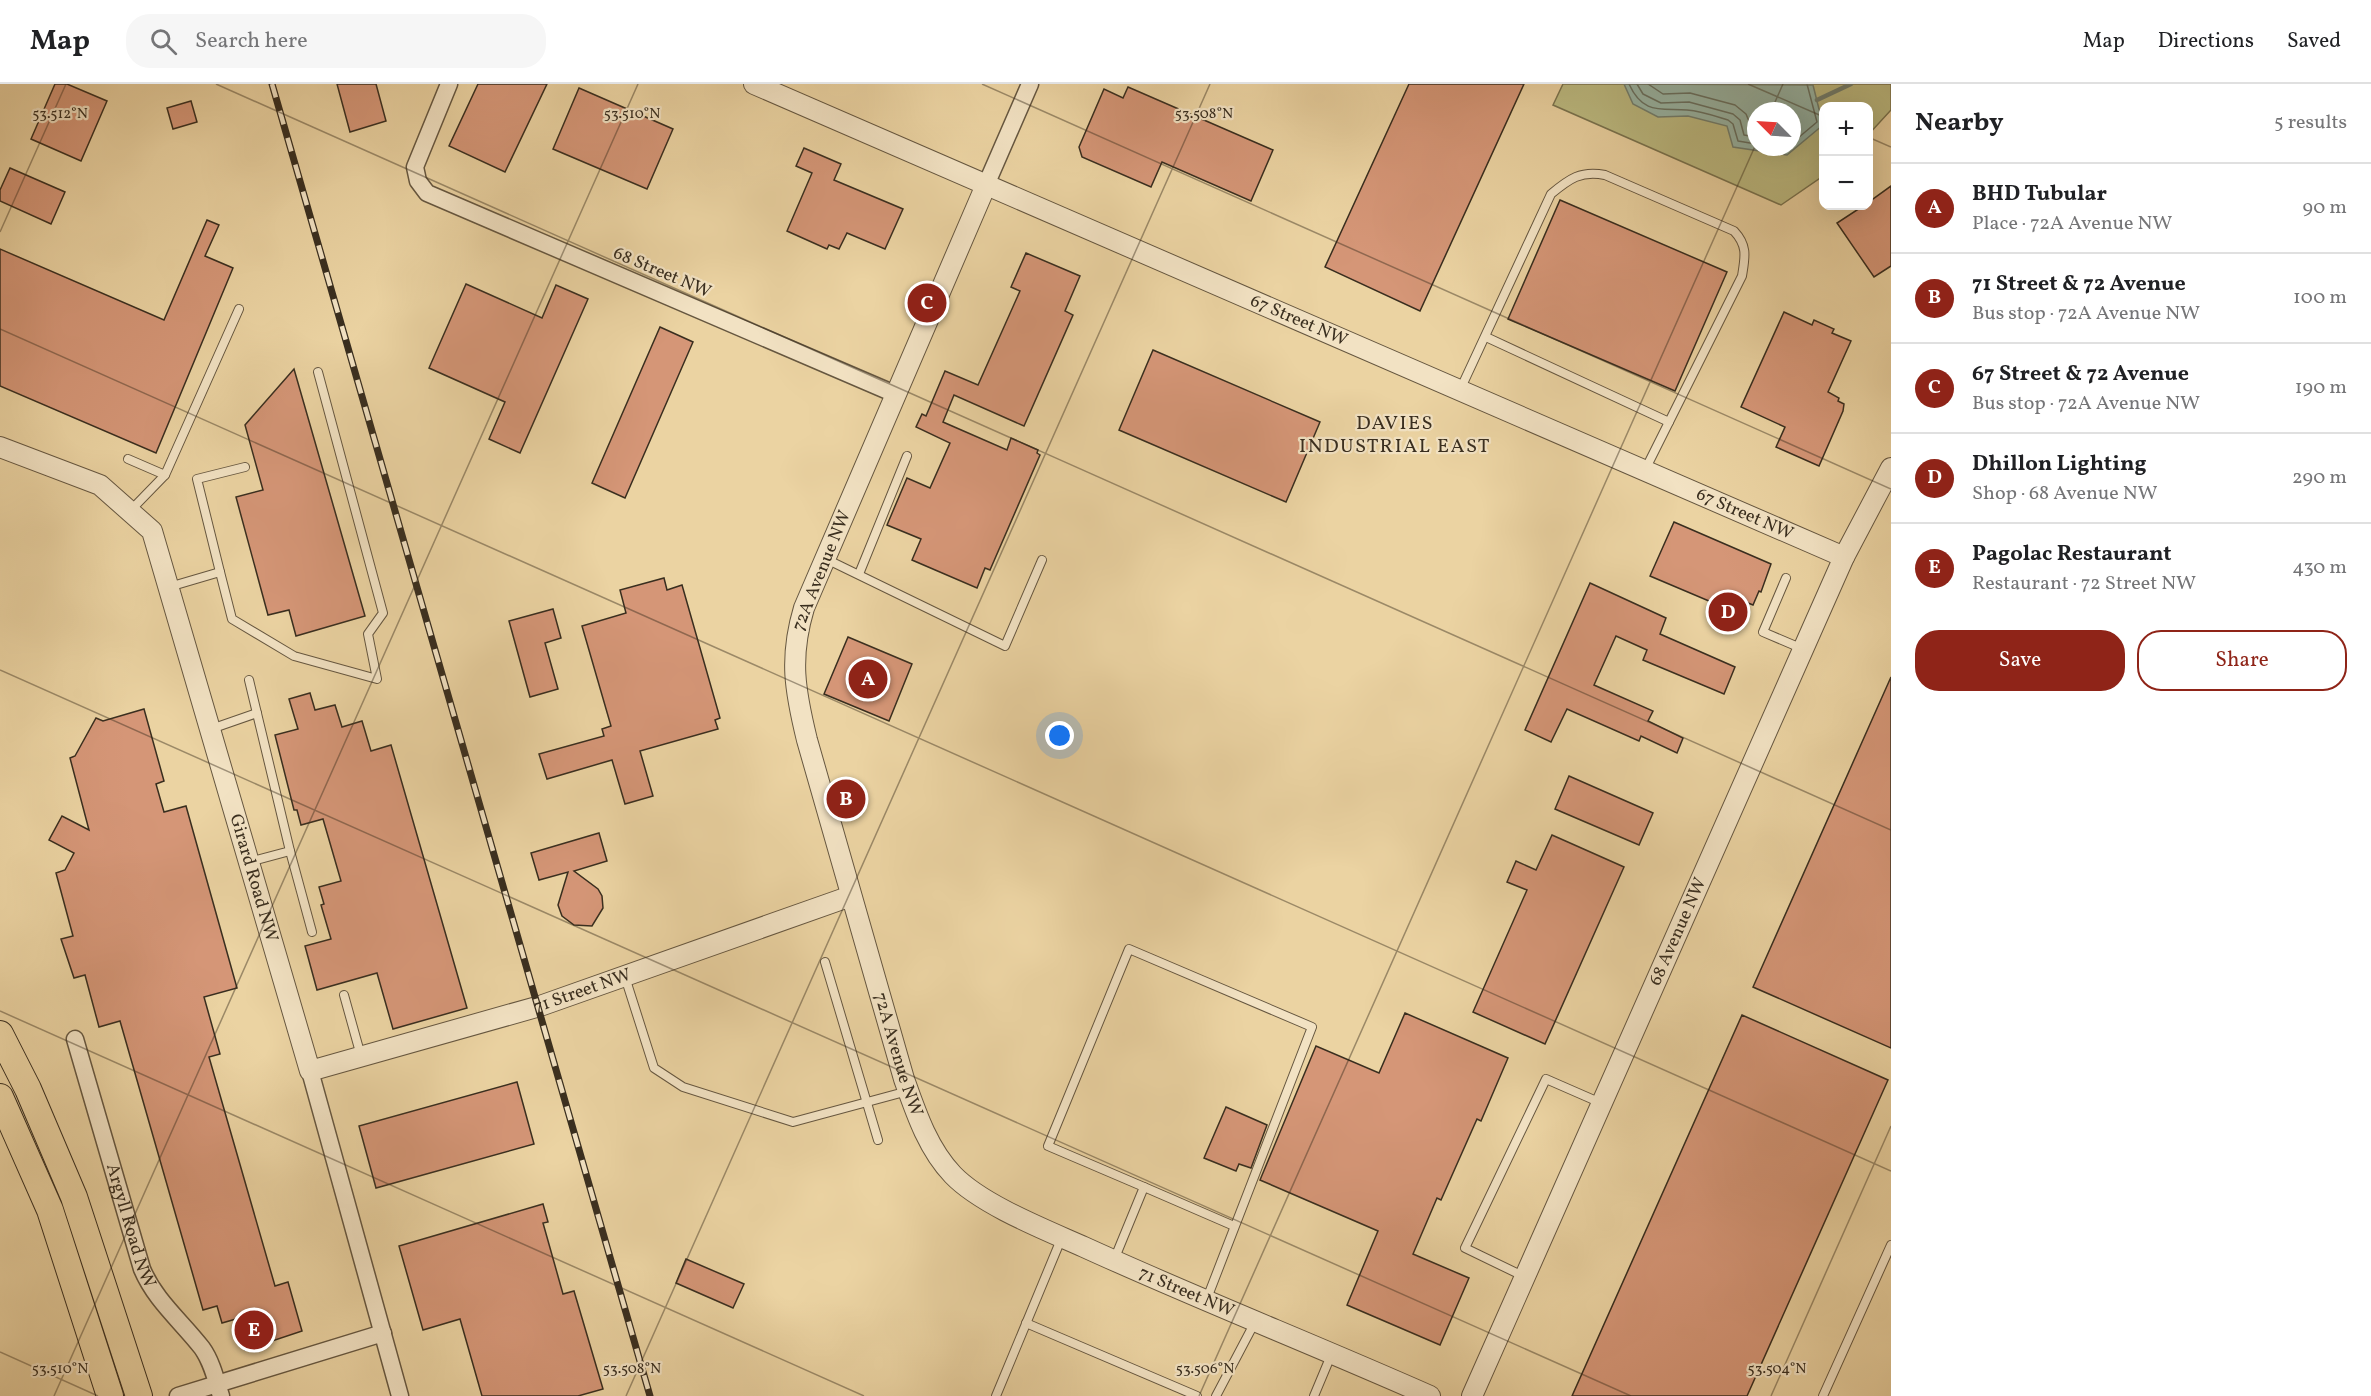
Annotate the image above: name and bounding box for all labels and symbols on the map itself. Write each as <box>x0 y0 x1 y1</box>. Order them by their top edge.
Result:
north arrow <box>1747 102 1801 156</box>
text: 53.512°N <box>32 104 88 125</box>
text: 53.510°N <box>604 104 660 125</box>
text: 53.508°N <box>1175 104 1233 125</box>
street label: 68 Street NW <box>609 241 715 305</box>
pin: C <box>908 280 946 326</box>
street label: 67 Street NW <box>1246 288 1351 353</box>
district label: DAVIES INDUSTRIAL EAST <box>1299 410 1491 461</box>
street label: 67 Street NW <box>1692 482 1797 546</box>
street label: 72A Avenue NW <box>786 507 858 635</box>
pin: D <box>1708 590 1748 634</box>
pin: A <box>848 656 888 702</box>
your location <box>1045 721 1074 750</box>
pin: B <box>826 776 866 822</box>
street label: Girard Road NW <box>223 811 284 945</box>
street label: 68 Avenue NW <box>1643 874 1713 990</box>
street label: 71 Street NW <box>531 962 634 1020</box>
street label: 72A Avenue NW <box>867 990 929 1120</box>
street label: Argyll Road NW <box>99 1161 162 1293</box>
street label: 71 Street NW <box>1135 1261 1238 1324</box>
pin: E <box>234 1308 274 1352</box>
text: 53.510°N <box>32 1359 88 1380</box>
text: 53.508°N <box>603 1359 661 1380</box>
text: 53.506°N <box>1176 1359 1234 1380</box>
text: 53.504°N <box>1748 1359 1806 1380</box>

